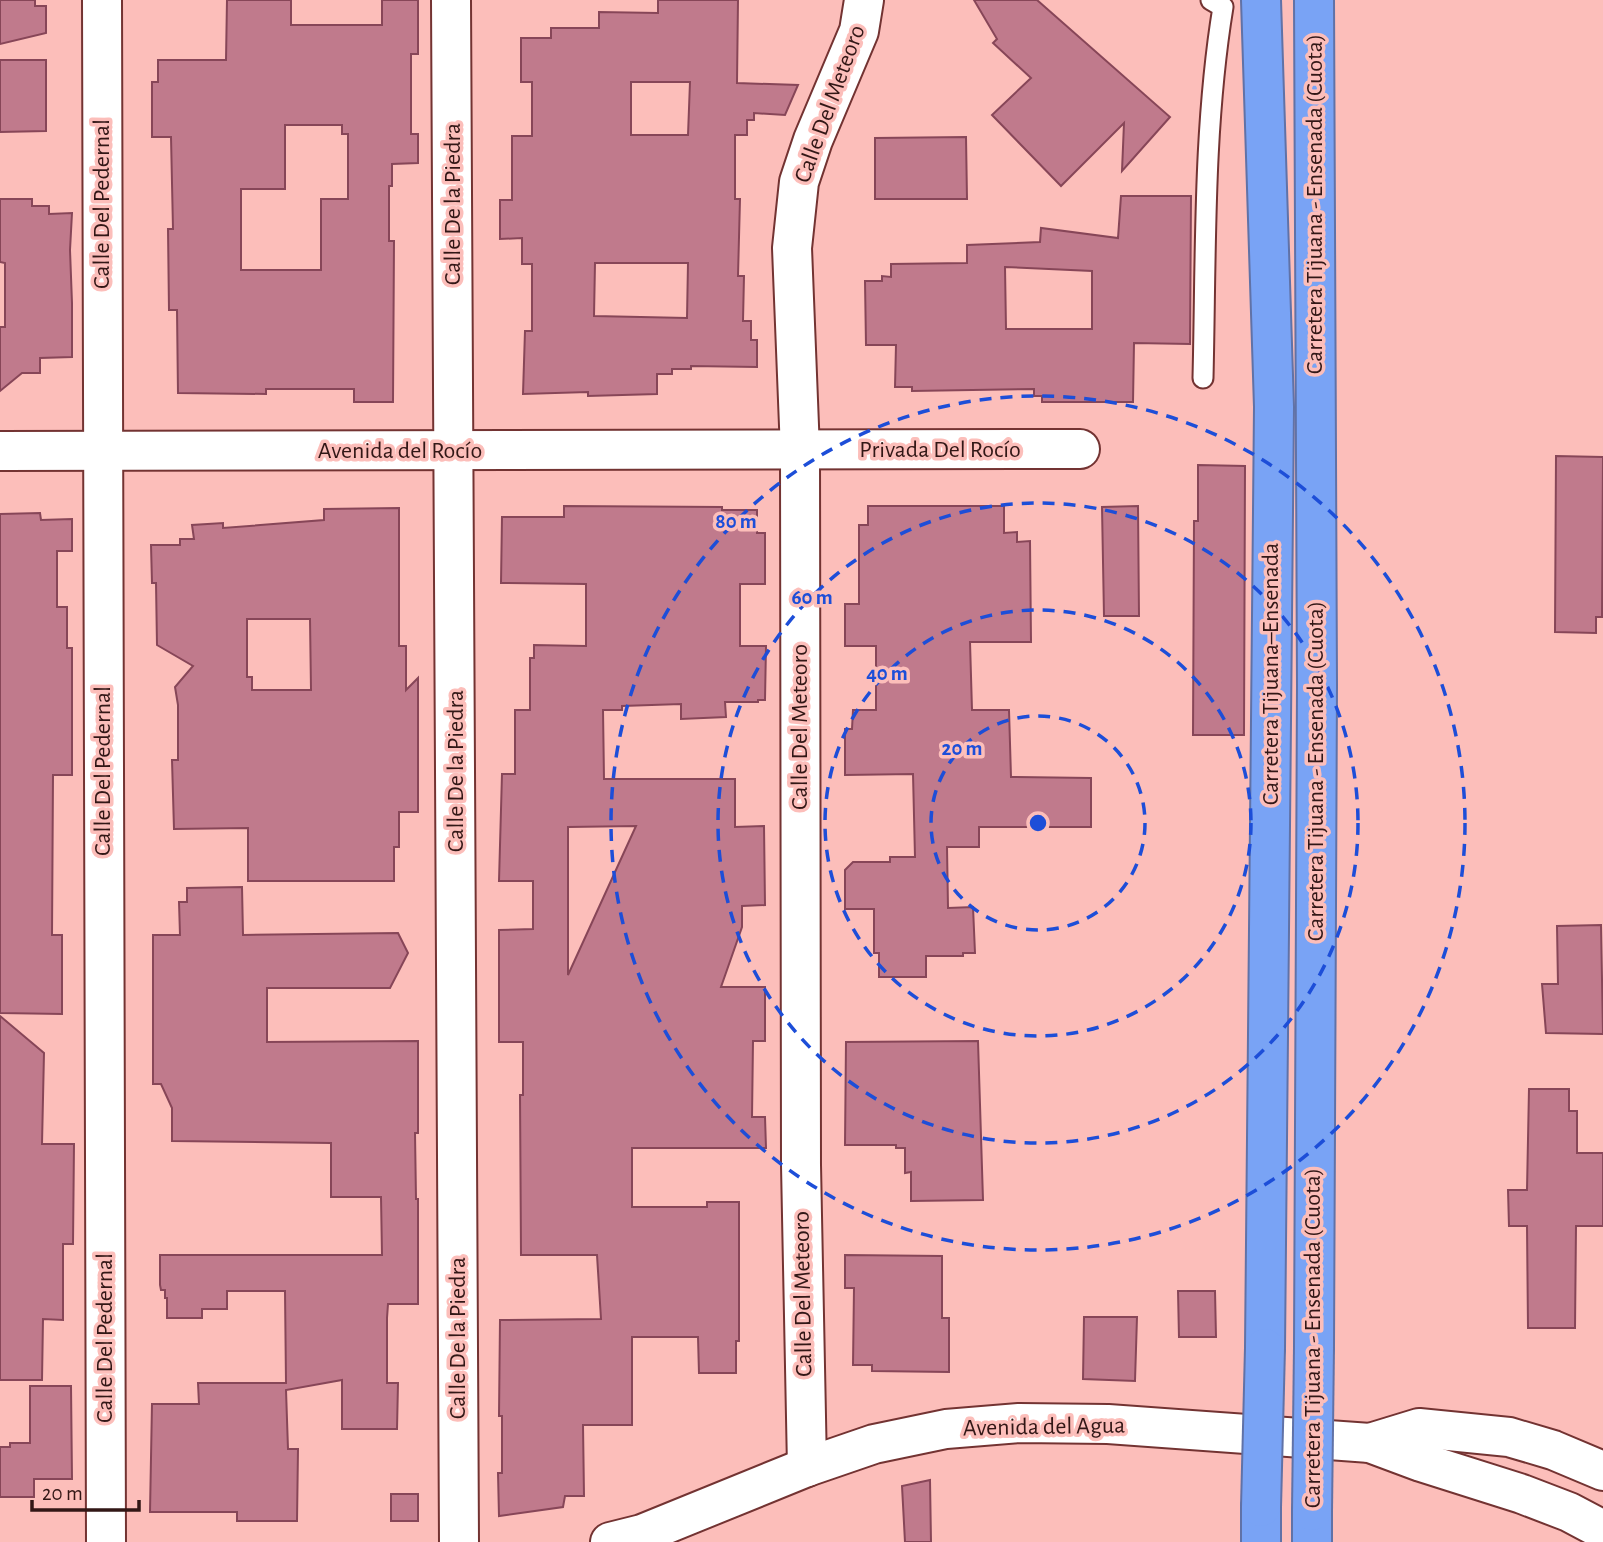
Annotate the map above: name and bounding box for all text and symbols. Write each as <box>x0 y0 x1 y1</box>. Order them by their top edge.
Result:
street label: Calle Del Meteoro <box>790 22 870 186</box>
street label: Carretera Tijuana - Ensenada (Cuota) <box>1303 34 1327 374</box>
street label: Calle Del Pedernal <box>90 119 114 289</box>
street label: Calle De la Piedra <box>441 123 465 285</box>
street label: Privada Del Rocío <box>859 438 1021 462</box>
street label: Avenida del Rocío <box>318 439 482 463</box>
text: 80 m <box>715 511 757 532</box>
street label: Carretera Tijuana–Ensenada <box>1259 543 1283 805</box>
text: 60 m <box>791 587 833 608</box>
street label: Carretera Tijuana - Ensenada (Cuota) <box>1304 601 1328 941</box>
street label: Calle Del Meteoro <box>788 644 812 810</box>
text: 40 m <box>866 663 908 684</box>
street label: Calle Del Pedernal <box>91 686 115 856</box>
street label: Calle De la Piedra <box>444 690 468 852</box>
text: 20 m <box>942 738 982 759</box>
centre of rings <box>1026 811 1050 835</box>
street label: Carretera Tijuana - Ensenada (Cuota) <box>1301 1168 1325 1508</box>
street label: Calle Del Meteoro <box>790 1211 816 1377</box>
street label: Calle Del Pedernal <box>93 1253 117 1423</box>
street label: Calle De la Piedra <box>446 1257 470 1419</box>
street label: Avenida del Agua <box>963 1414 1125 1440</box>
scale bar <box>32 1468 138 1512</box>
text: 20 m <box>42 1483 83 1504</box>

